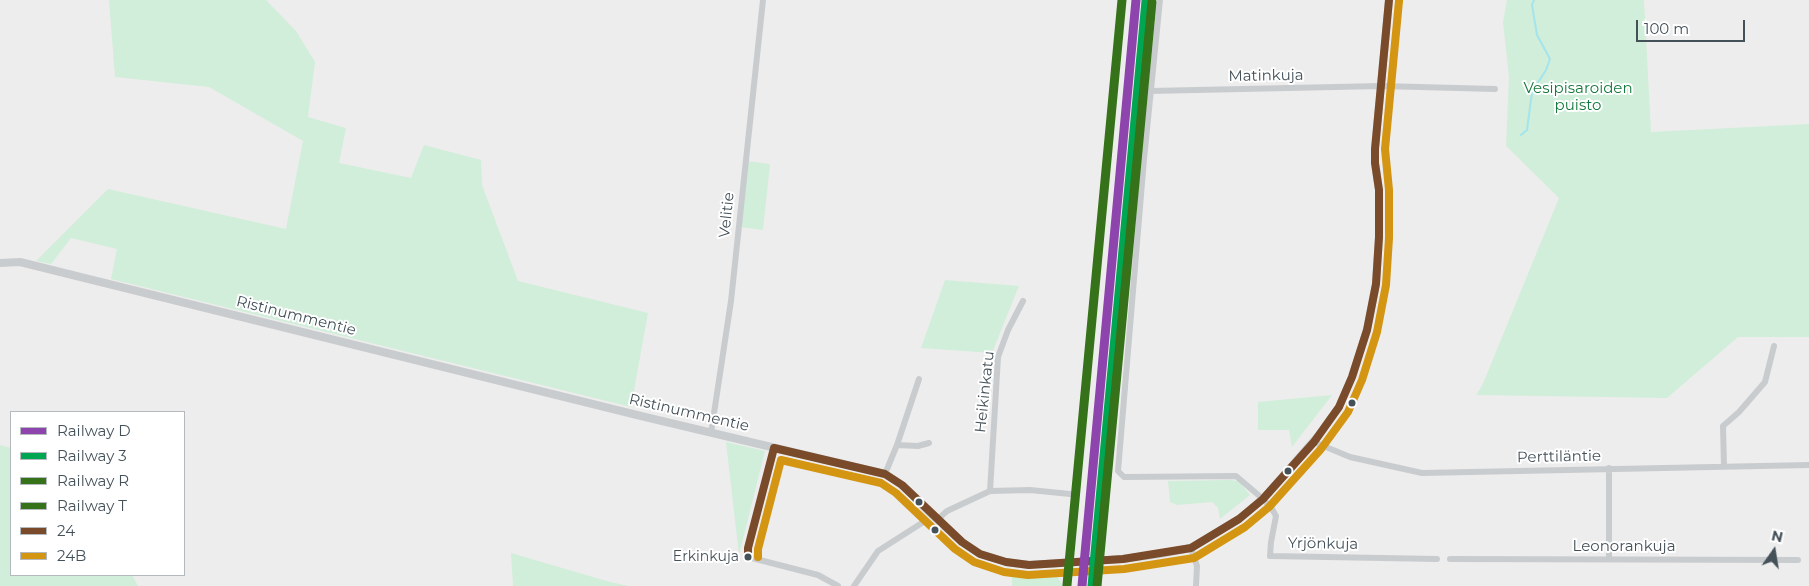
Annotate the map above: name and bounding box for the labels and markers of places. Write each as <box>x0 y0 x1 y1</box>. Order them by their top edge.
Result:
unlabelled marker <box>1347 398 1357 408</box>
unlabelled marker <box>1283 466 1293 476</box>
unlabelled marker <box>914 497 924 507</box>
unlabelled marker <box>930 525 940 535</box>
place label: Erkinkuja <box>673 549 739 565</box>
marker: Erkinkuja <box>743 552 753 562</box>

